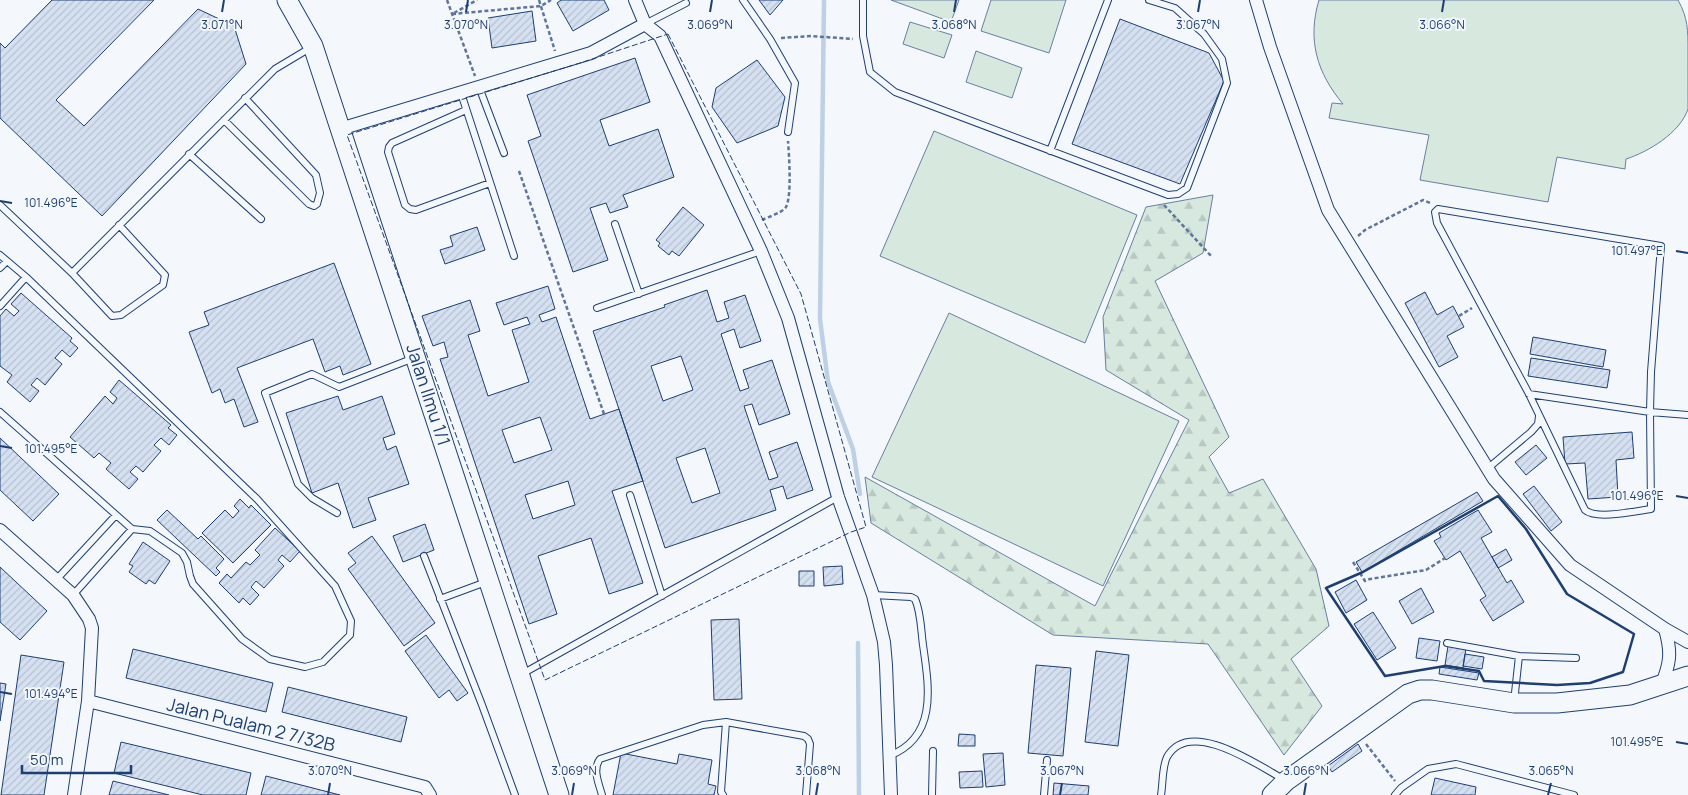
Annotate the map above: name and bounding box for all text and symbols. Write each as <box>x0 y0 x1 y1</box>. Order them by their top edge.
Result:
text: 3.071°N <box>201 16 243 33</box>
text: 3.070°N <box>444 16 488 33</box>
text: 3.069°N <box>687 16 733 33</box>
text: 3.068°N <box>931 16 977 33</box>
text: 3.067°N <box>1176 16 1220 33</box>
text: 3.066°N <box>1419 16 1465 33</box>
text: 101.496°E <box>24 194 78 211</box>
text: 101.497°E <box>1611 242 1663 259</box>
street label: Jalan Ilmu 1/1 <box>401 341 457 449</box>
text: 101.495°E <box>25 440 78 457</box>
text: 101.496°E <box>1610 487 1664 504</box>
text: 101.494°E <box>25 685 78 702</box>
street label: Jalan Pualam 2 7/32B <box>165 692 338 757</box>
text: 101.495°E <box>1611 733 1664 750</box>
scale bar <box>22 742 131 774</box>
text: 50 m <box>30 749 64 770</box>
text: 3.070°N <box>308 762 352 779</box>
text: 3.069°N <box>551 762 597 779</box>
text: 3.068°N <box>795 762 841 779</box>
text: 3.067°N <box>1040 762 1084 779</box>
text: 3.066°N <box>1283 762 1329 779</box>
text: 3.065°N <box>1529 762 1574 779</box>

